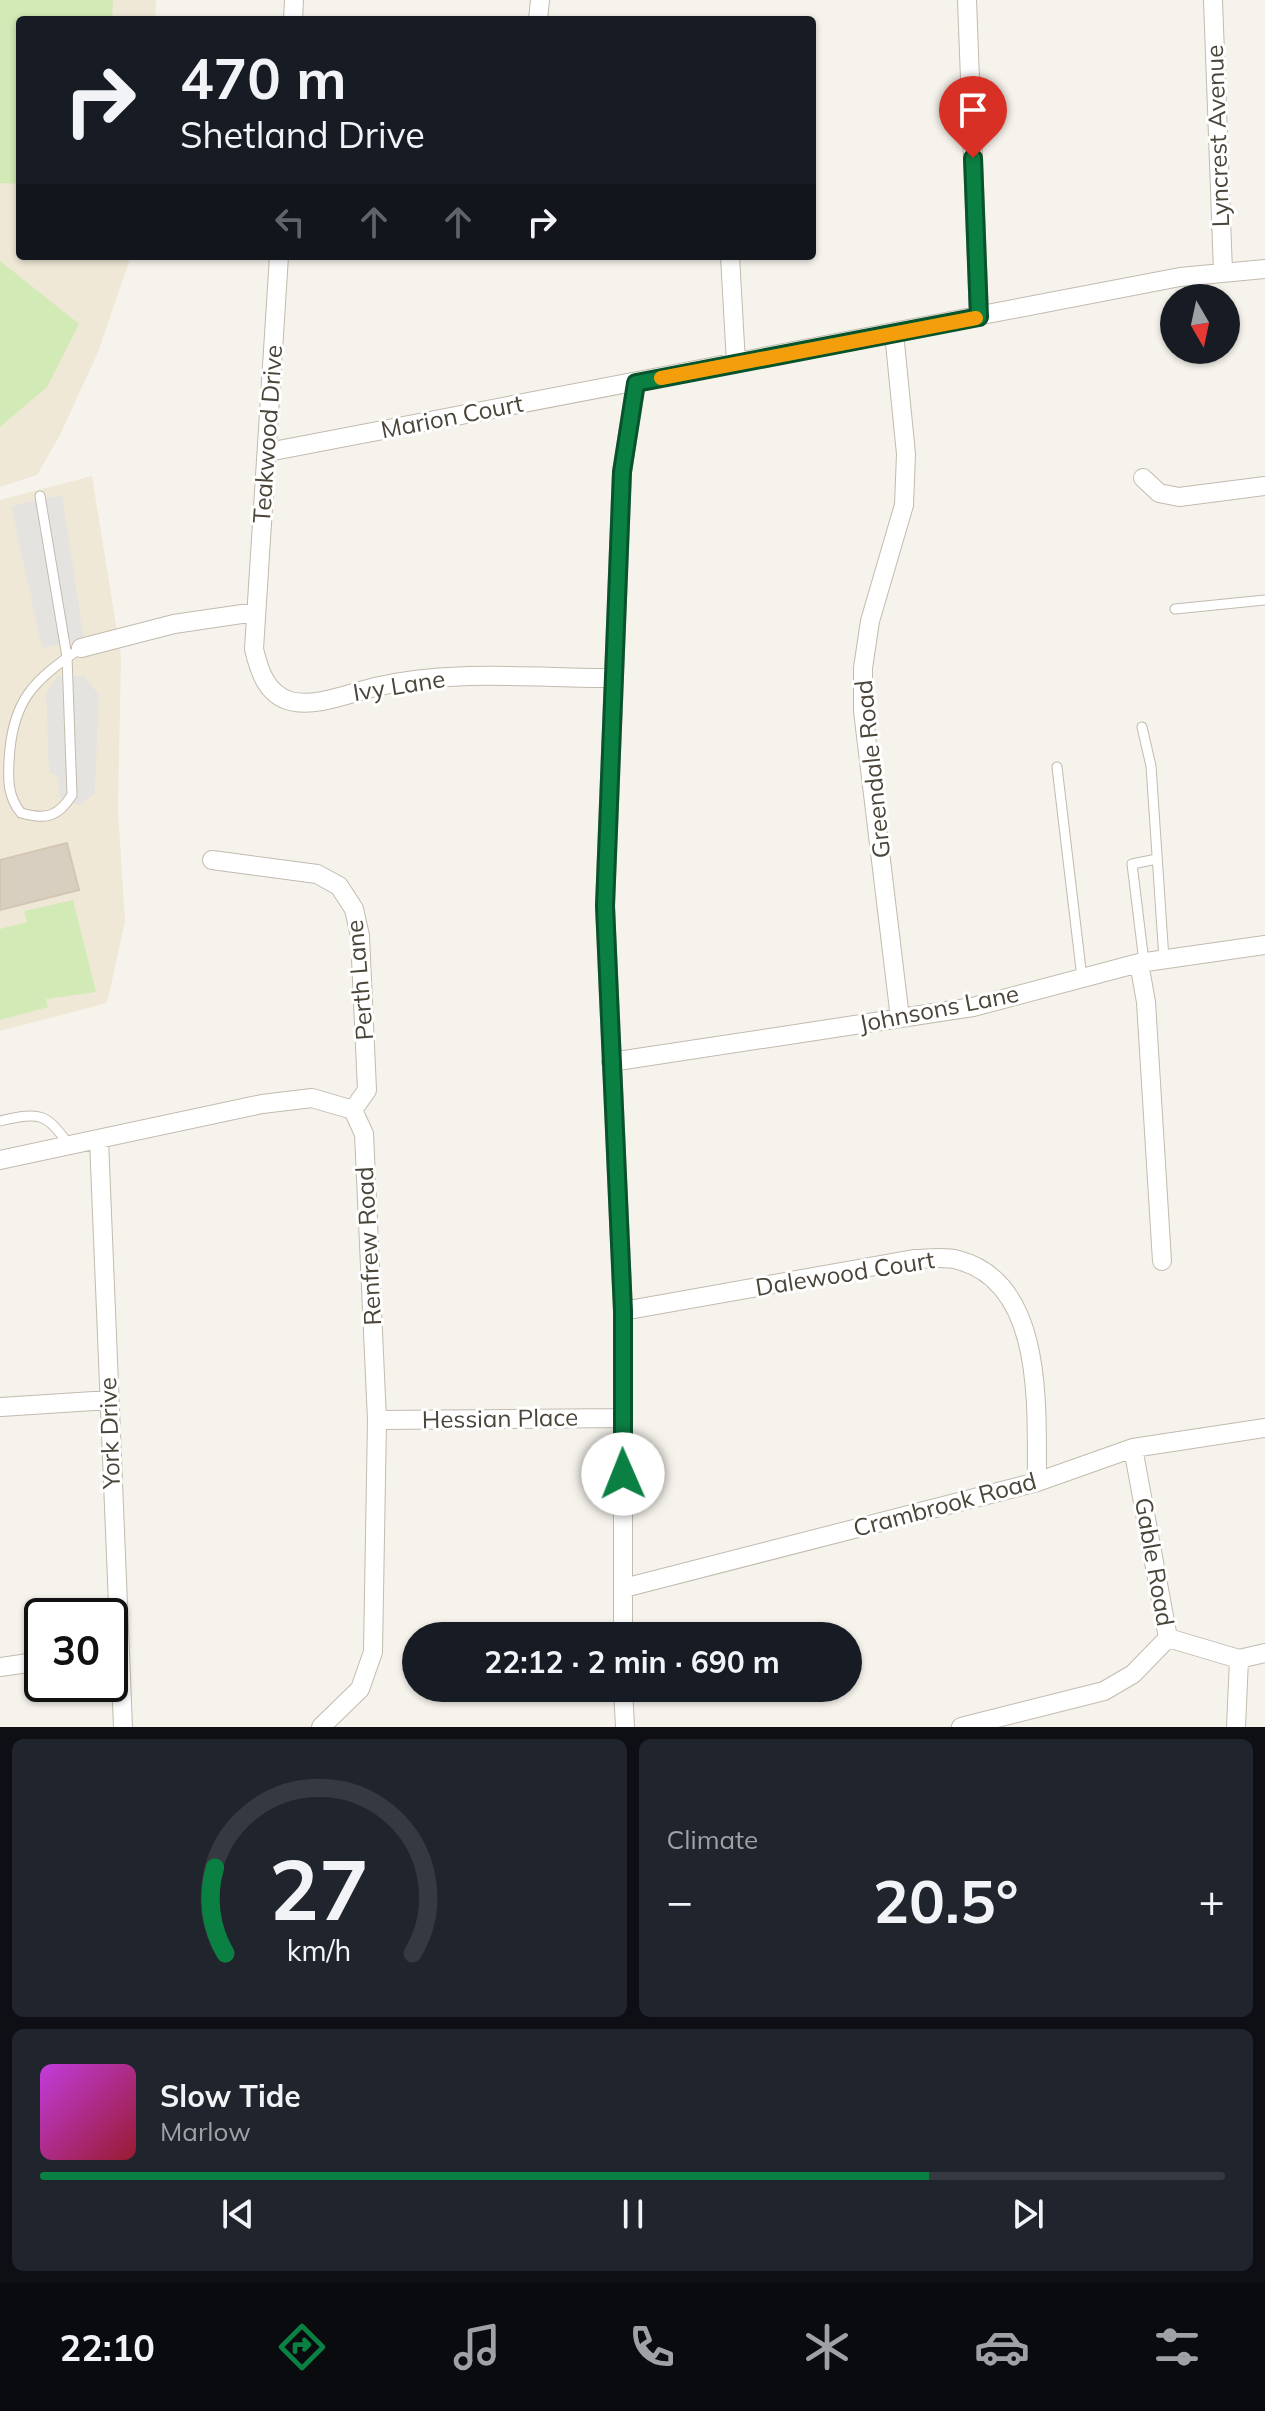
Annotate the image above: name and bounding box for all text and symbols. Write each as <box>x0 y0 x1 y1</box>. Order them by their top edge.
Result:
text: 470 m <box>180 43 347 113</box>
street label: Lyncrest Avenue <box>1199 44 1235 228</box>
icon: right <box>48 48 152 152</box>
pin <box>939 76 1007 158</box>
icon: arrive <box>951 88 995 132</box>
text: Shetland Drive <box>180 112 425 157</box>
icon: left <box>268 200 312 244</box>
icon: ahead <box>352 200 396 244</box>
icon: ahead <box>436 200 480 244</box>
icon: right <box>520 200 564 244</box>
north arrow <box>1160 284 1240 364</box>
map controls <box>1160 284 1240 364</box>
street label: Teakwood Drive <box>246 344 288 524</box>
street label: Marion Court <box>378 388 526 445</box>
street label: Ivy Lane <box>351 663 447 707</box>
street label: Greendale Road <box>848 679 896 860</box>
street label: Perth Lane <box>339 919 379 1042</box>
street label: Johnsons Lane <box>856 978 1021 1038</box>
street label: Renfrew Road <box>349 1166 387 1326</box>
street label: Dalewood Court <box>753 1244 936 1302</box>
street label: York Drive <box>92 1377 126 1490</box>
street label: Hessian Place <box>422 1402 578 1434</box>
position arrow <box>581 1432 665 1516</box>
street label: Crambrook Road <box>850 1465 1040 1543</box>
street label: Gable Road <box>1129 1495 1181 1629</box>
speed limit sign: 30 <box>24 1598 128 1702</box>
text: 22:12 · 2 min · 690 m <box>484 1643 780 1681</box>
text: Climate <box>667 1823 758 1856</box>
text: 27 <box>269 1836 369 1941</box>
text: 20.5° <box>873 1863 1019 1938</box>
text: − <box>667 1873 693 1928</box>
text: + <box>1199 1873 1225 1928</box>
text: km/h <box>287 1932 352 1968</box>
text: Slow Tide <box>160 2077 301 2115</box>
text: Marlow <box>160 2115 251 2148</box>
icon: previous <box>216 2192 260 2236</box>
icon: pause <box>611 2192 655 2236</box>
icon: next <box>1006 2192 1050 2236</box>
icon: directions <box>274 2319 330 2375</box>
icon: music <box>449 2319 505 2375</box>
icon: phone <box>624 2319 680 2375</box>
icon: climate <box>799 2319 855 2375</box>
icon: car <box>974 2319 1030 2375</box>
icon: filters <box>1149 2319 1205 2375</box>
text: 22:10 <box>60 2325 155 2370</box>

